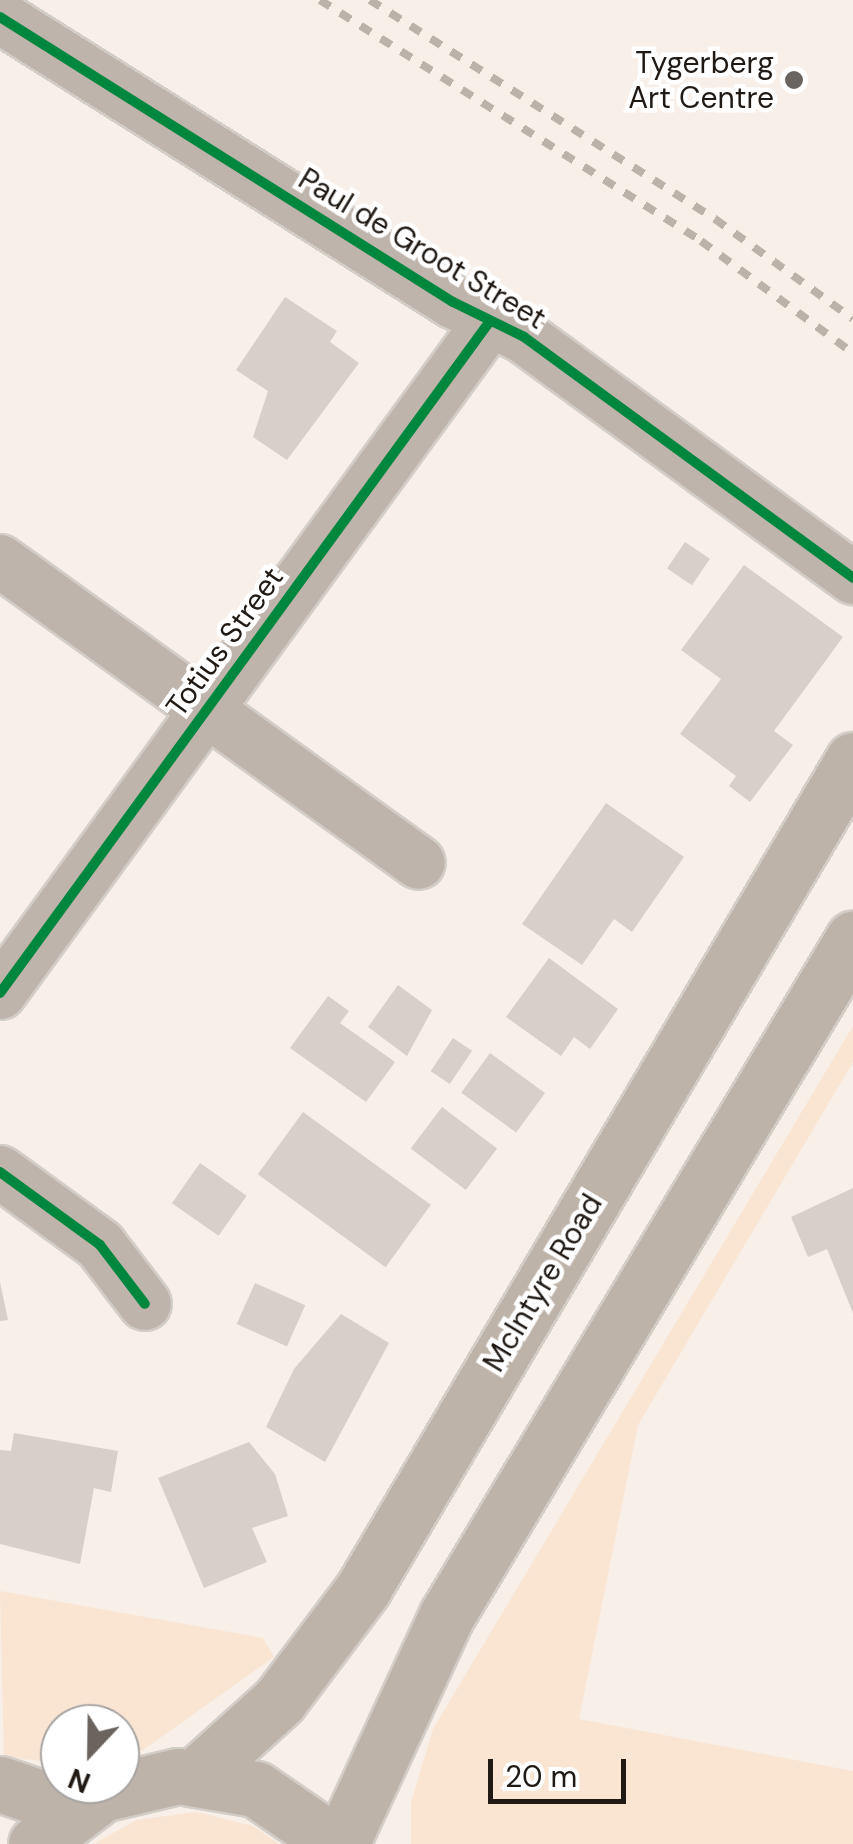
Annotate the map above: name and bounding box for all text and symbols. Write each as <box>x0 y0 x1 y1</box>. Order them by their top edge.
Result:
place label: Tygerberg Art Centre <box>628 45 774 116</box>
marker: Tygerberg Art Centre <box>783 69 805 91</box>
street label: Paul de Groot Street <box>292 161 552 337</box>
street label: Totius Street <box>159 560 291 724</box>
street label: McIntyre Road <box>476 1188 610 1378</box>
north arrow <box>40 1704 140 1804</box>
scale bar <box>493 1739 630 1801</box>
text: 20 m <box>505 1757 577 1796</box>
text: N <box>63 1759 96 1801</box>

